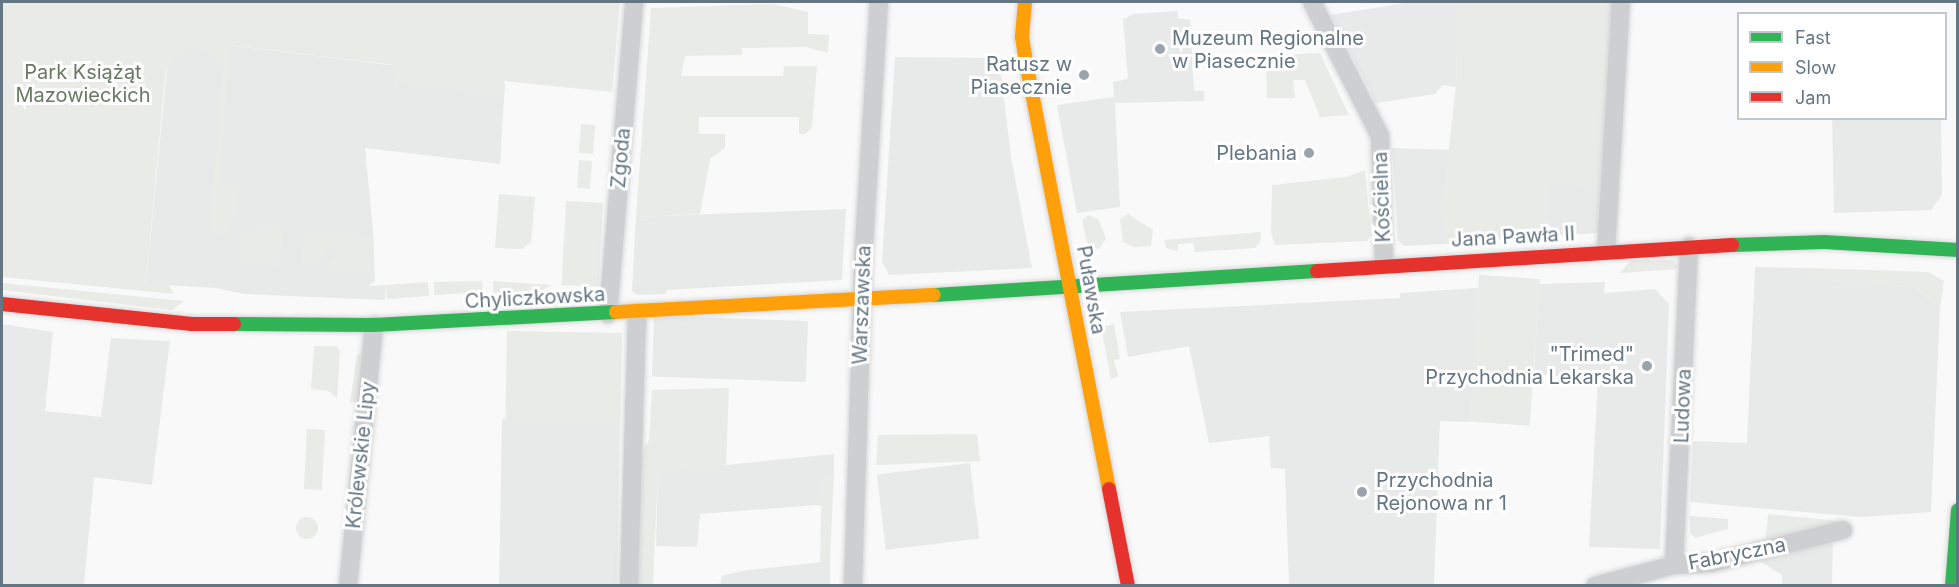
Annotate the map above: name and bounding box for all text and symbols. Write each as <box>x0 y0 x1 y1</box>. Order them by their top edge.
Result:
legend <box>1737 12 1947 120</box>
place label: Muzeum Regionalne w Piasecznie <box>1172 26 1364 73</box>
text: Fast <box>1795 27 1831 48</box>
marker: Muzeum Regionalne w Piasecznie <box>1153 42 1167 56</box>
place label: Ratusz w Piasecznie <box>970 52 1072 99</box>
text: Slow <box>1795 57 1836 78</box>
park label: Park Książąt Mazowieckich <box>15 60 151 107</box>
marker: Ratusz w Piasecznie <box>1077 68 1091 82</box>
text: Jam <box>1795 87 1831 108</box>
street label: Zgoda <box>606 127 636 189</box>
place label: Plebania <box>1216 141 1297 165</box>
marker: Plebania <box>1302 146 1316 160</box>
street label: Kościelna <box>1368 151 1396 243</box>
street label: Jana Pawła II <box>1450 222 1576 252</box>
street label: Puławska <box>1071 244 1111 336</box>
street label: Warszawska <box>848 245 876 365</box>
street label: Chyliczkowska <box>464 282 606 314</box>
place label: "Trimed" Przychodnia Lekarska <box>1425 342 1634 389</box>
marker: "Trimed" Przychodnia Lekarska <box>1638 357 1656 375</box>
street label: Ludowa <box>1670 368 1696 444</box>
street label: Królewskie Lipy <box>341 380 381 530</box>
place label: Przychodnia Rejonowa nr 1 <box>1376 468 1507 515</box>
marker: Przychodnia Rejonowa nr 1 <box>1353 483 1371 501</box>
street label: Fabryczna <box>1686 533 1788 575</box>

